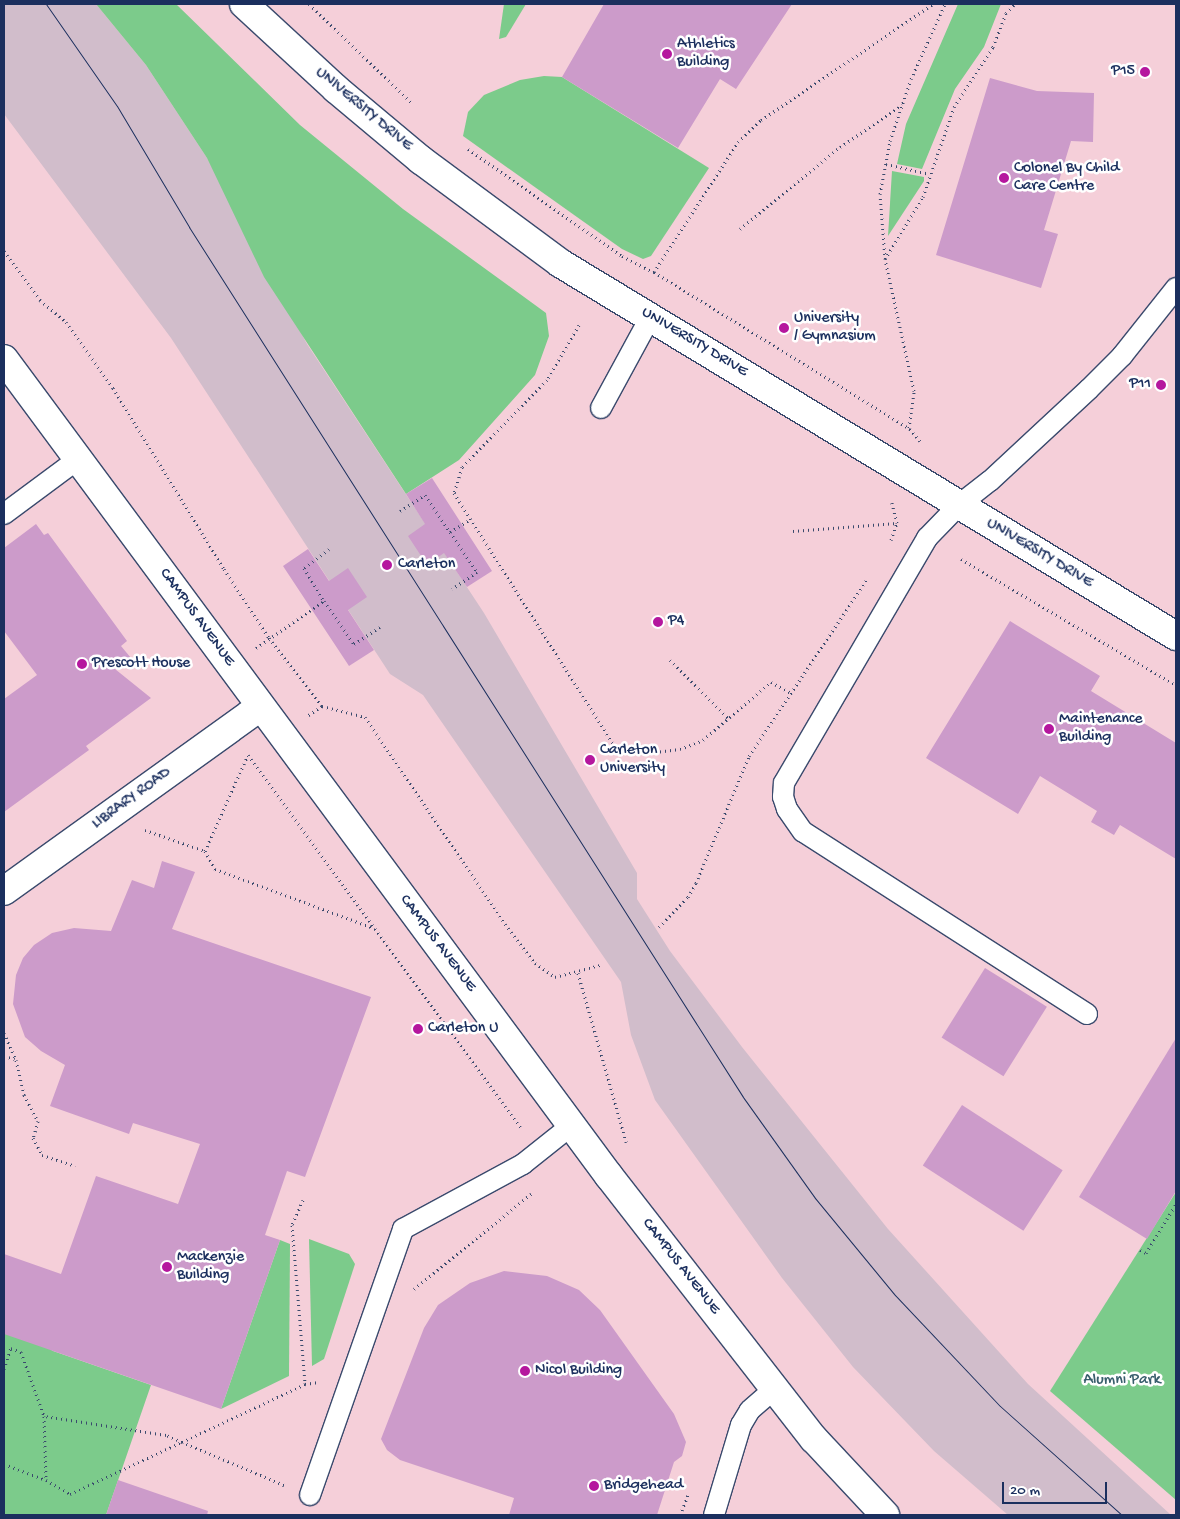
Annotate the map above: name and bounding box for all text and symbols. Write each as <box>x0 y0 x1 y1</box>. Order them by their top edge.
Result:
place label: Athletics Building <box>677 35 735 73</box>
marker: Athletics Building <box>661 48 673 60</box>
place label: P15 <box>1111 62 1135 82</box>
street label: UNIVERSITY DRIVE <box>311 64 415 156</box>
marker: P15 <box>1139 66 1151 78</box>
place label: Colonel By Child Care Centre <box>1014 159 1119 197</box>
marker: Colonel By Child Care Centre <box>998 172 1010 184</box>
street label: UNIVERSITY DRIVE <box>637 304 751 382</box>
place label: University / Gymnasium <box>794 309 876 347</box>
marker: University / Gymnasium <box>778 322 790 334</box>
place label: P11 <box>1129 375 1151 395</box>
marker: P11 <box>1155 379 1167 391</box>
street label: UNIVERSITY DRIVE <box>982 515 1096 593</box>
place label: Carleton <box>398 555 455 575</box>
marker: Carleton <box>380 558 394 572</box>
street label: CAMPUS AVENUE <box>154 565 238 671</box>
place label: P4 <box>668 612 684 632</box>
marker: P4 <box>652 616 664 628</box>
place label: Prescott House <box>92 654 190 674</box>
marker: Prescott House <box>76 658 88 670</box>
place label: Maintenance Building <box>1059 710 1143 748</box>
marker: Maintenance Building <box>1043 723 1055 735</box>
place label: Carleton University <box>600 741 665 779</box>
marker: Carleton University <box>584 754 596 766</box>
street label: LIBRARY ROAD <box>89 764 175 834</box>
street label: CAMPUS AVENUE <box>394 892 480 996</box>
place label: Carleton U <box>428 1019 498 1039</box>
marker: Carleton U <box>412 1023 424 1035</box>
street label: CAMPUS AVENUE <box>637 1215 723 1319</box>
place label: Mackenzie Building <box>177 1248 244 1286</box>
marker: Mackenzie Building <box>161 1261 173 1273</box>
place label: Nicol Building <box>535 1361 622 1381</box>
marker: Nicol Building <box>519 1365 531 1377</box>
park label: Alumni Park <box>1083 1371 1161 1391</box>
scale bar <box>1005 1472 1110 1504</box>
place label: Bridgehead <box>604 1476 683 1496</box>
marker: Bridgehead <box>588 1480 600 1492</box>
text: 20 m <box>1010 1482 1040 1500</box>

